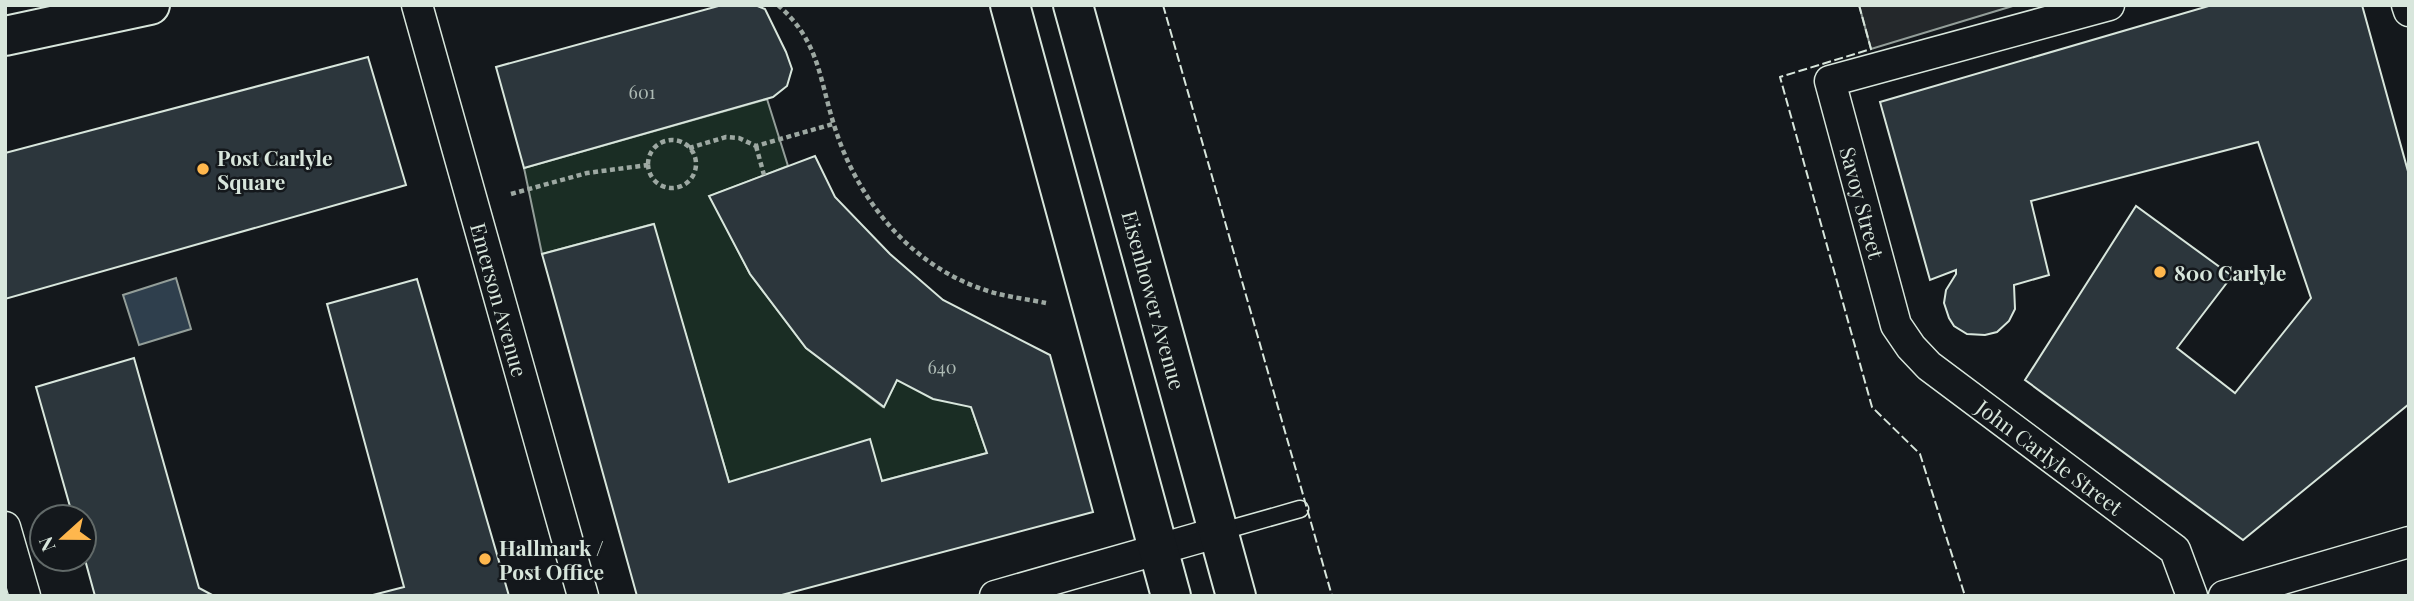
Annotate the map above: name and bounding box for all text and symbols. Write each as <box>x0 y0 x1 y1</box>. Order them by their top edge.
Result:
house number: 601 <box>629 80 656 104</box>
place label: Post Carlyle Square <box>217 143 333 195</box>
street label: Savoy Street <box>1834 143 1892 262</box>
marker: Post Carlyle Square <box>195 161 211 177</box>
street label: Eisenhower Avenue <box>1116 207 1192 393</box>
street label: Emerson Avenue <box>465 219 535 380</box>
place label: 800 Carlyle <box>2174 258 2286 286</box>
marker: 800 Carlyle <box>2152 264 2168 280</box>
house number: 640 <box>928 355 957 379</box>
street label: John Carlyle Street <box>1970 392 2129 521</box>
north arrow <box>28 503 98 573</box>
text: N <box>32 533 61 556</box>
place label: Hallmark / Post Office <box>499 533 604 585</box>
marker: Hallmark / Post Office <box>477 551 493 567</box>

